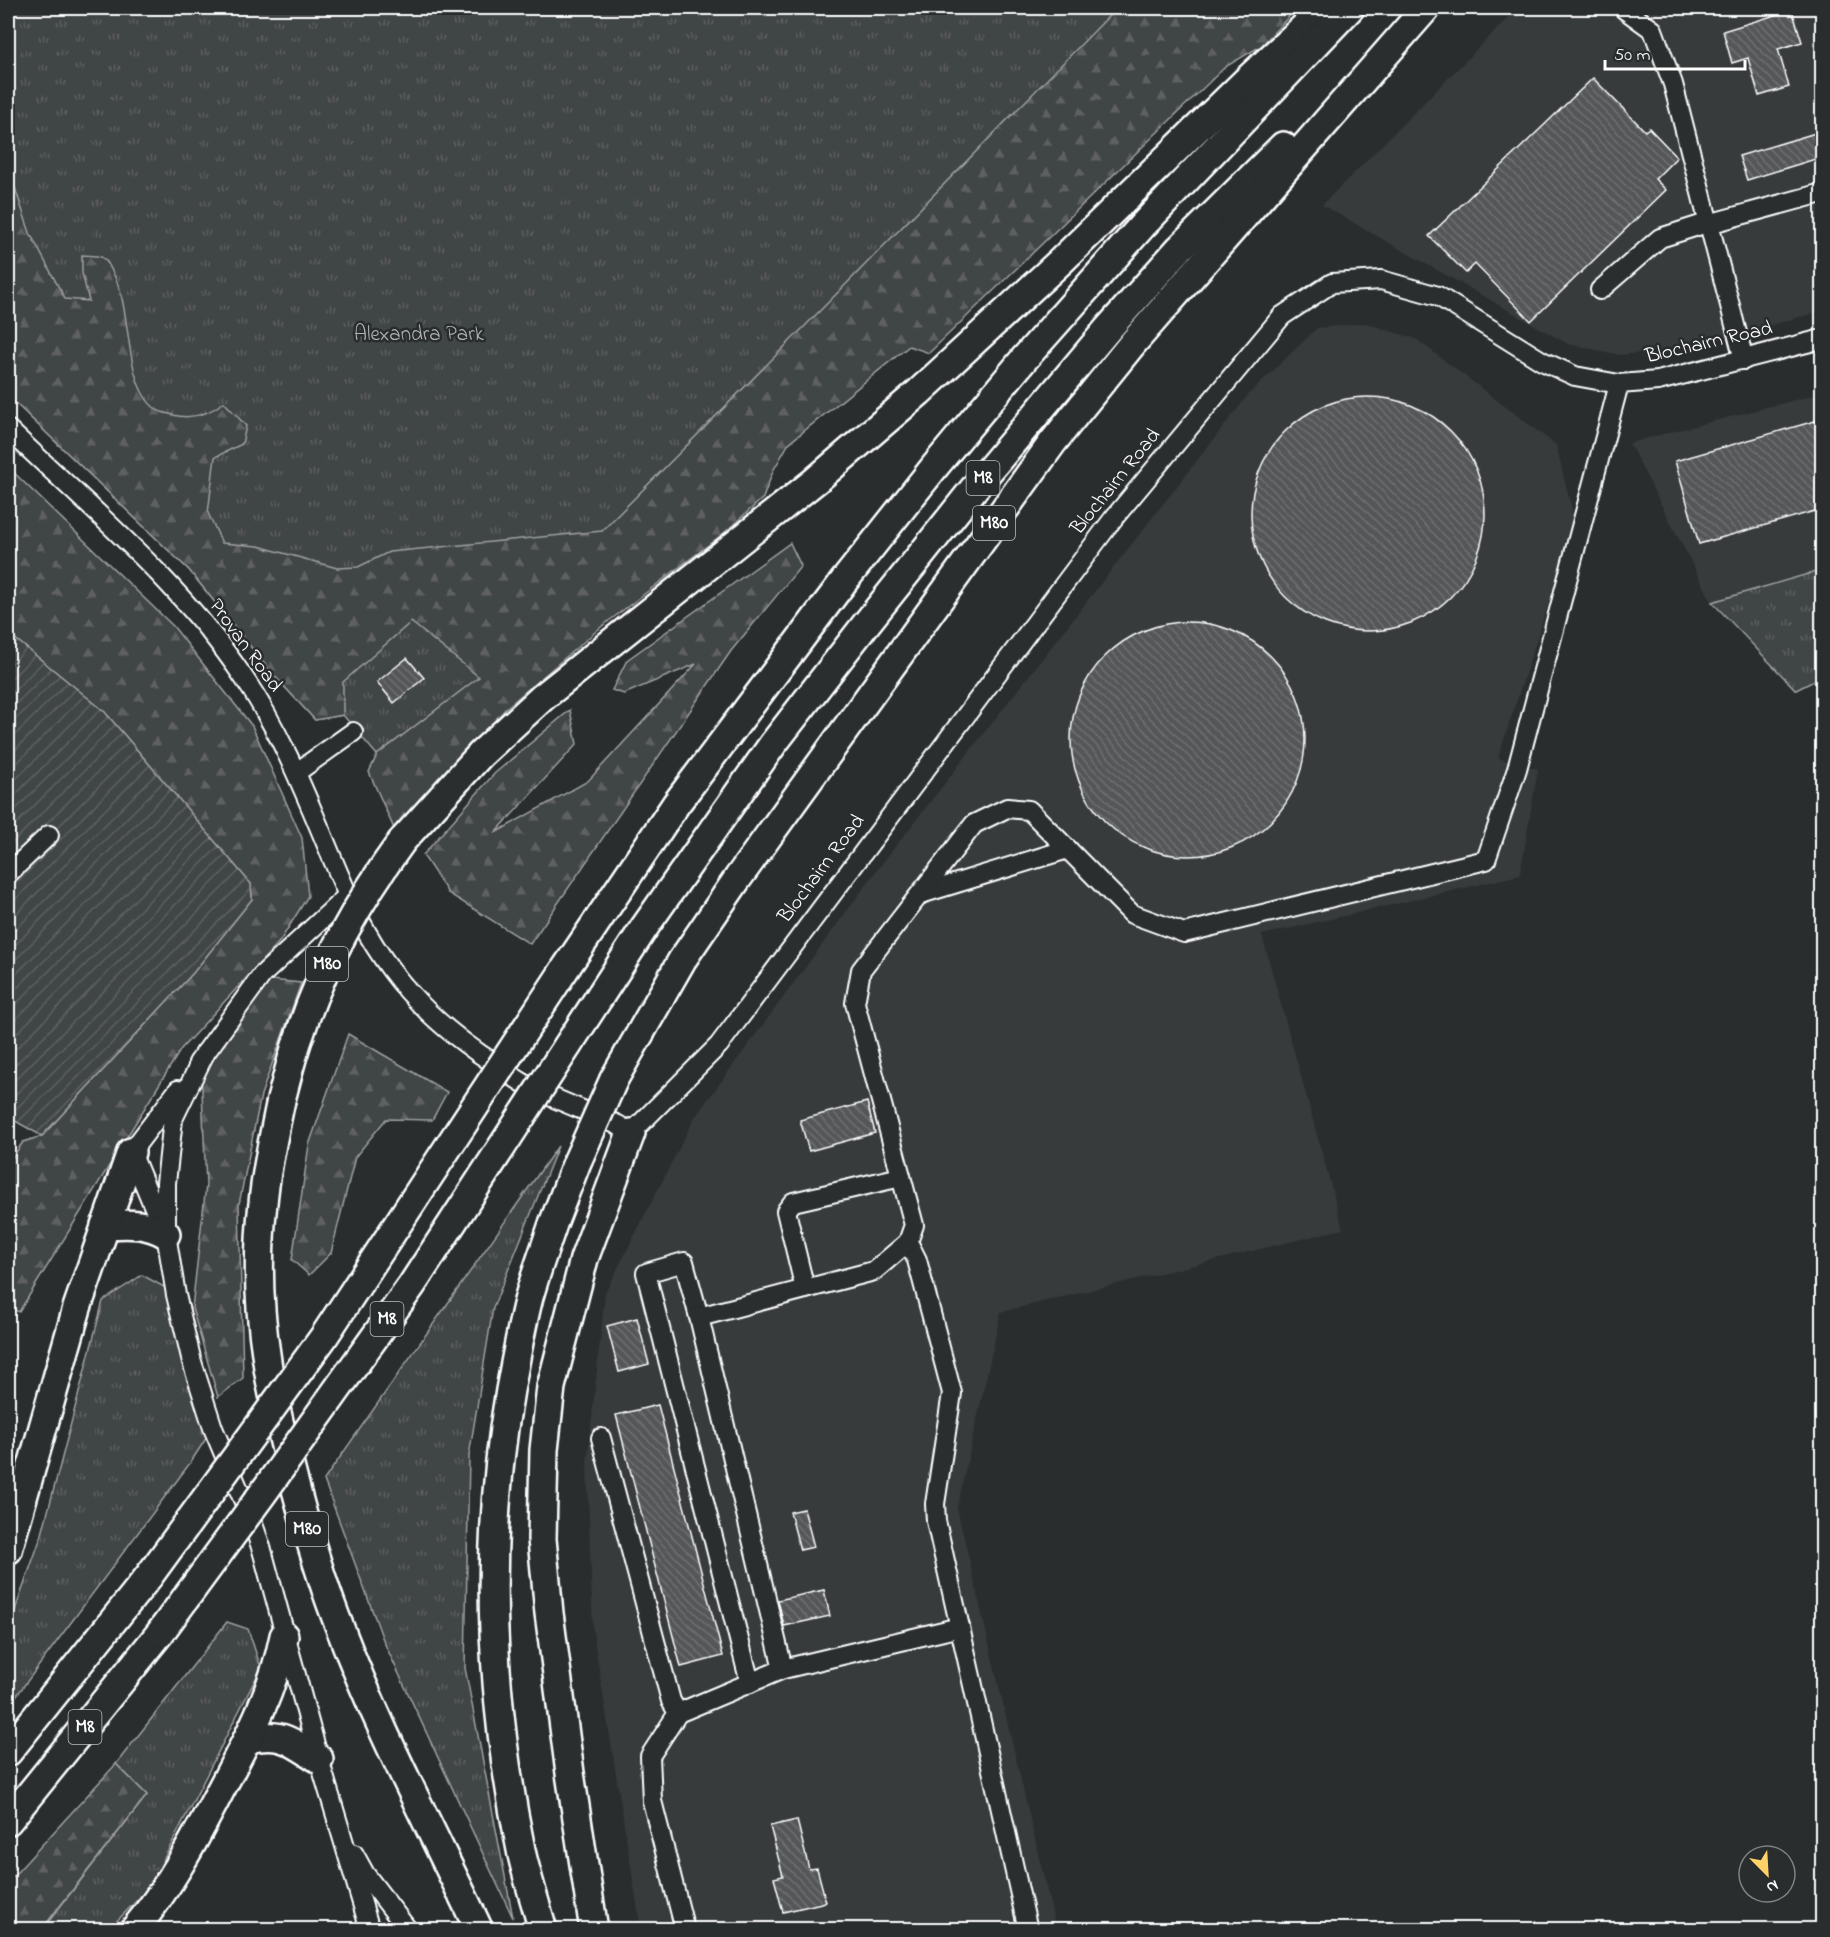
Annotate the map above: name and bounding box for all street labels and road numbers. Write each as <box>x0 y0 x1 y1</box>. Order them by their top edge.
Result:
street label: Blochairn Road <box>1642 314 1776 372</box>
street label: Blochairn Road <box>1063 422 1169 543</box>
road number: M8 <box>966 461 1000 495</box>
road number: M80 <box>973 506 1015 540</box>
street label: Provan Road <box>201 593 289 699</box>
street label: Blochairn Road <box>770 808 873 931</box>
road number: M80 <box>306 947 348 981</box>
road number: M8 <box>370 1302 404 1336</box>
road number: M80 <box>286 1512 328 1546</box>
road number: M8 <box>68 1710 101 1744</box>

